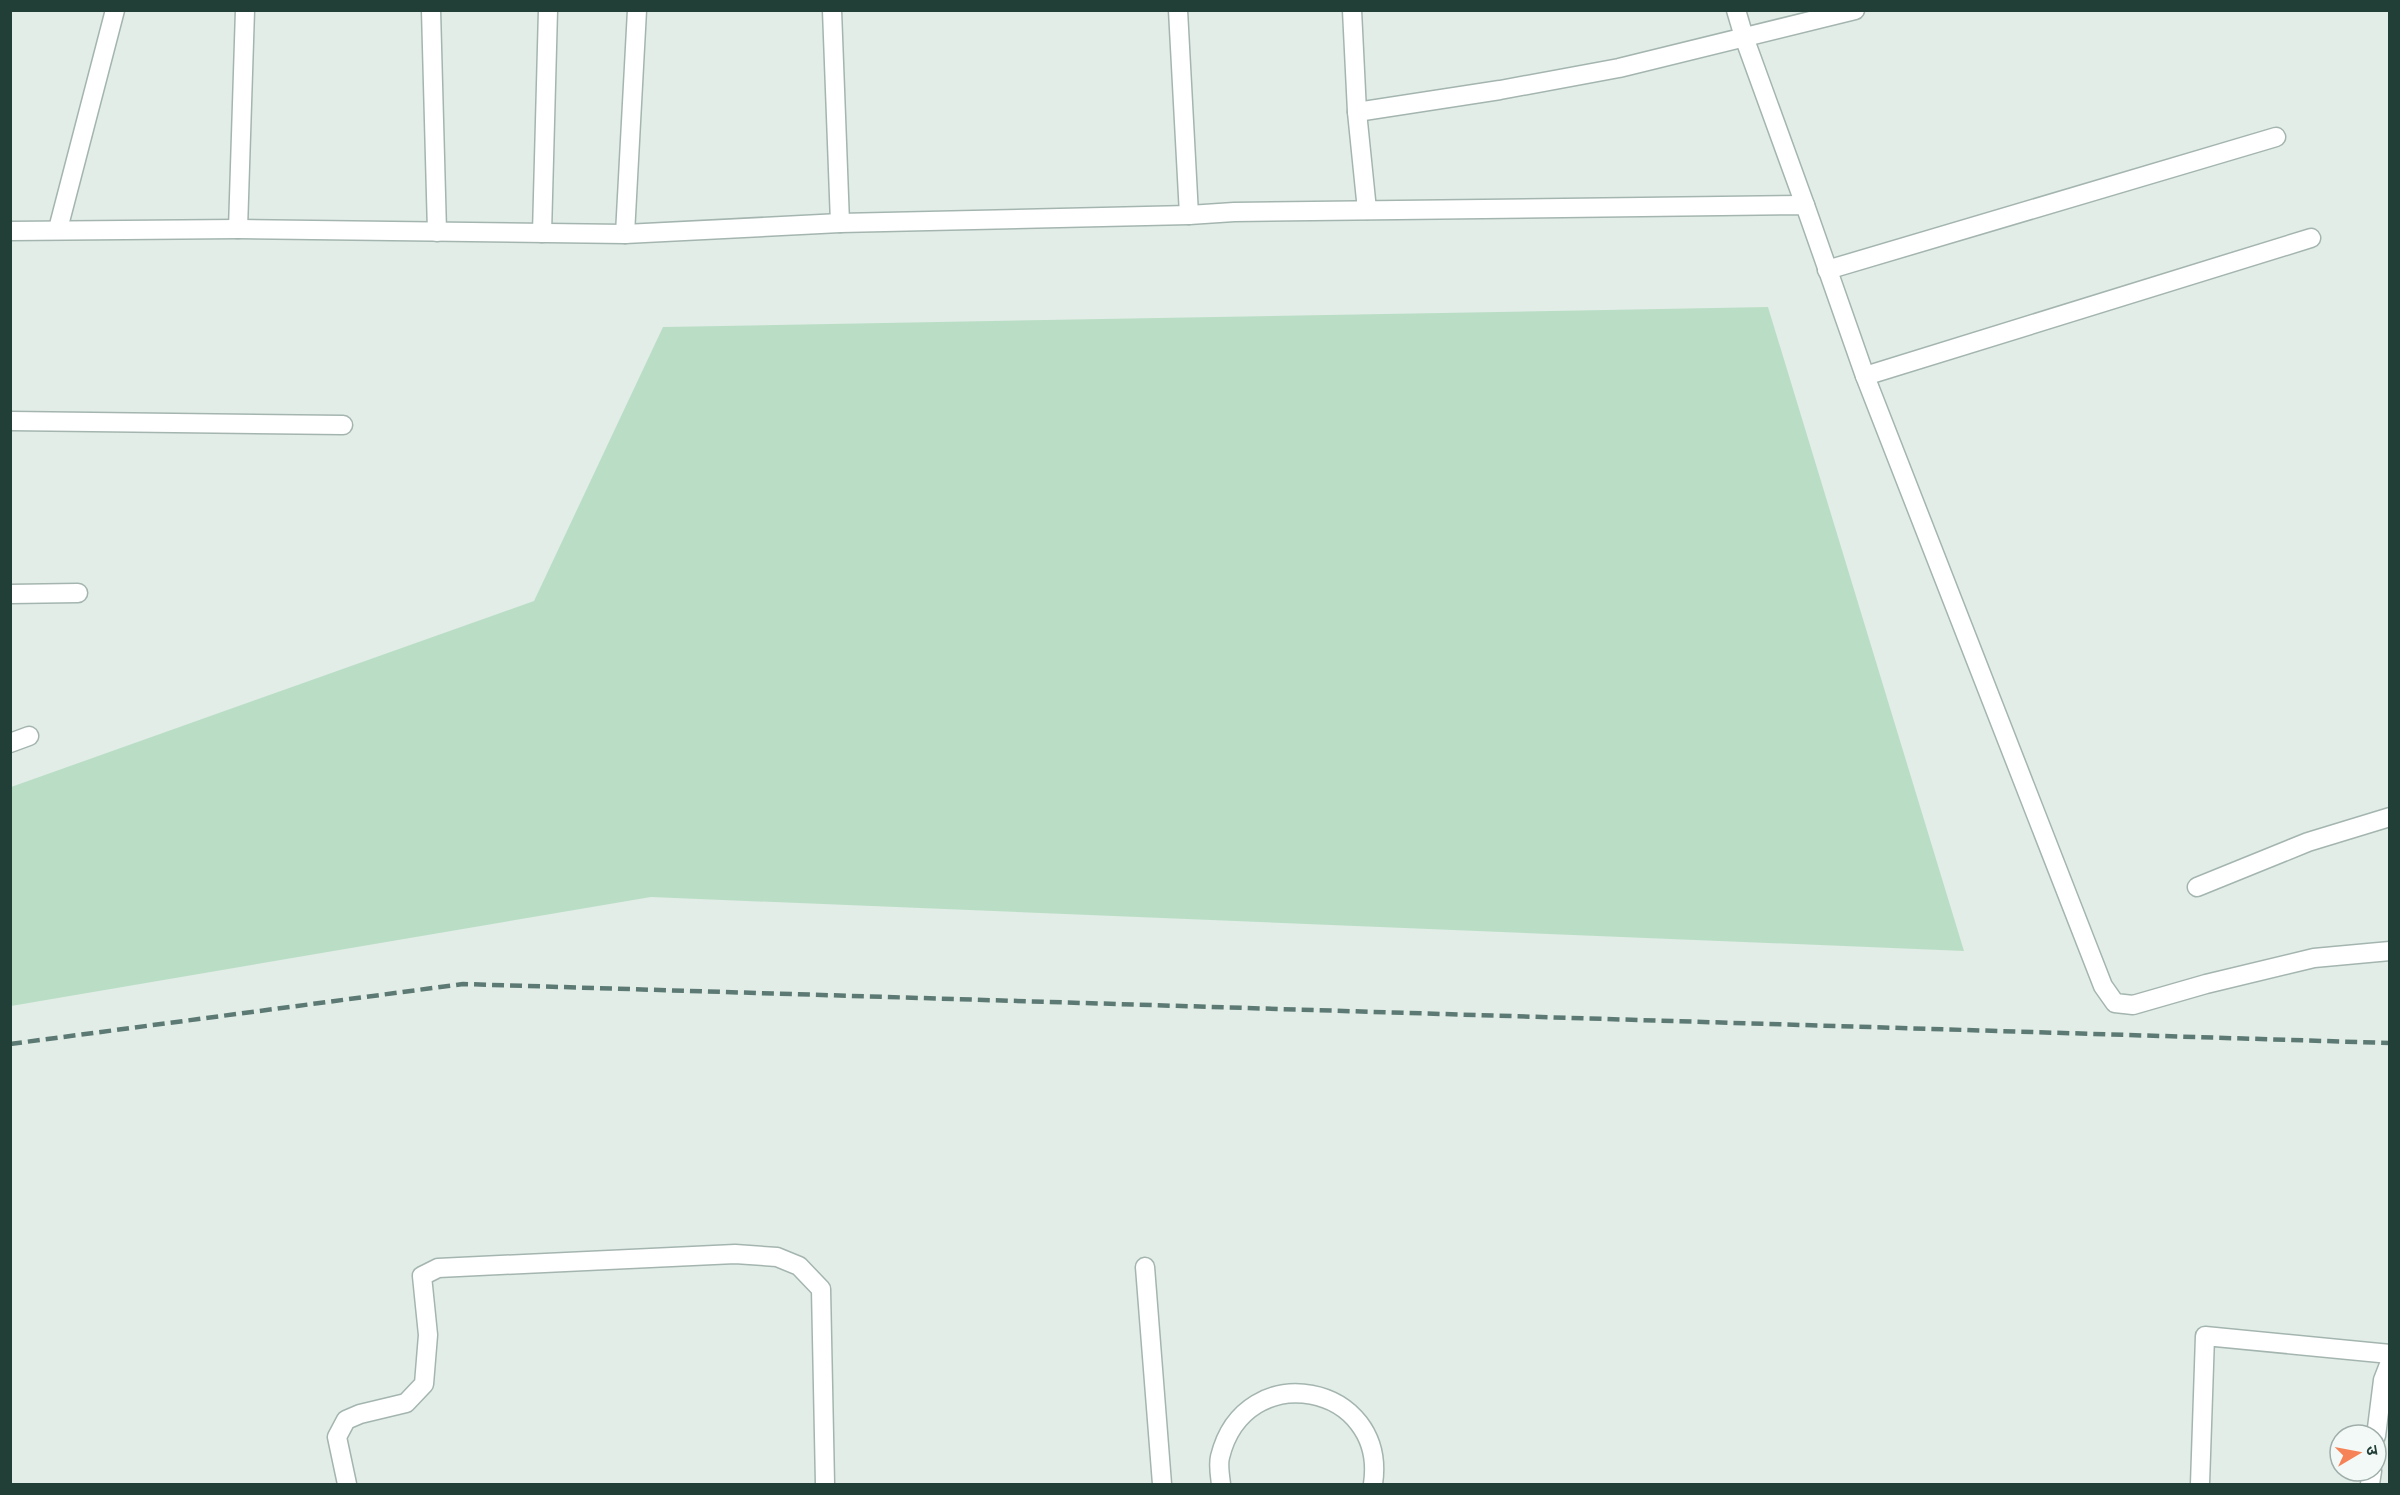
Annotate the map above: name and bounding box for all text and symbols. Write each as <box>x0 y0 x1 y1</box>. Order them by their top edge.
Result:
north arrow <box>2328 1423 2388 1483</box>
text: उ <box>2362 1444 2383 1457</box>

